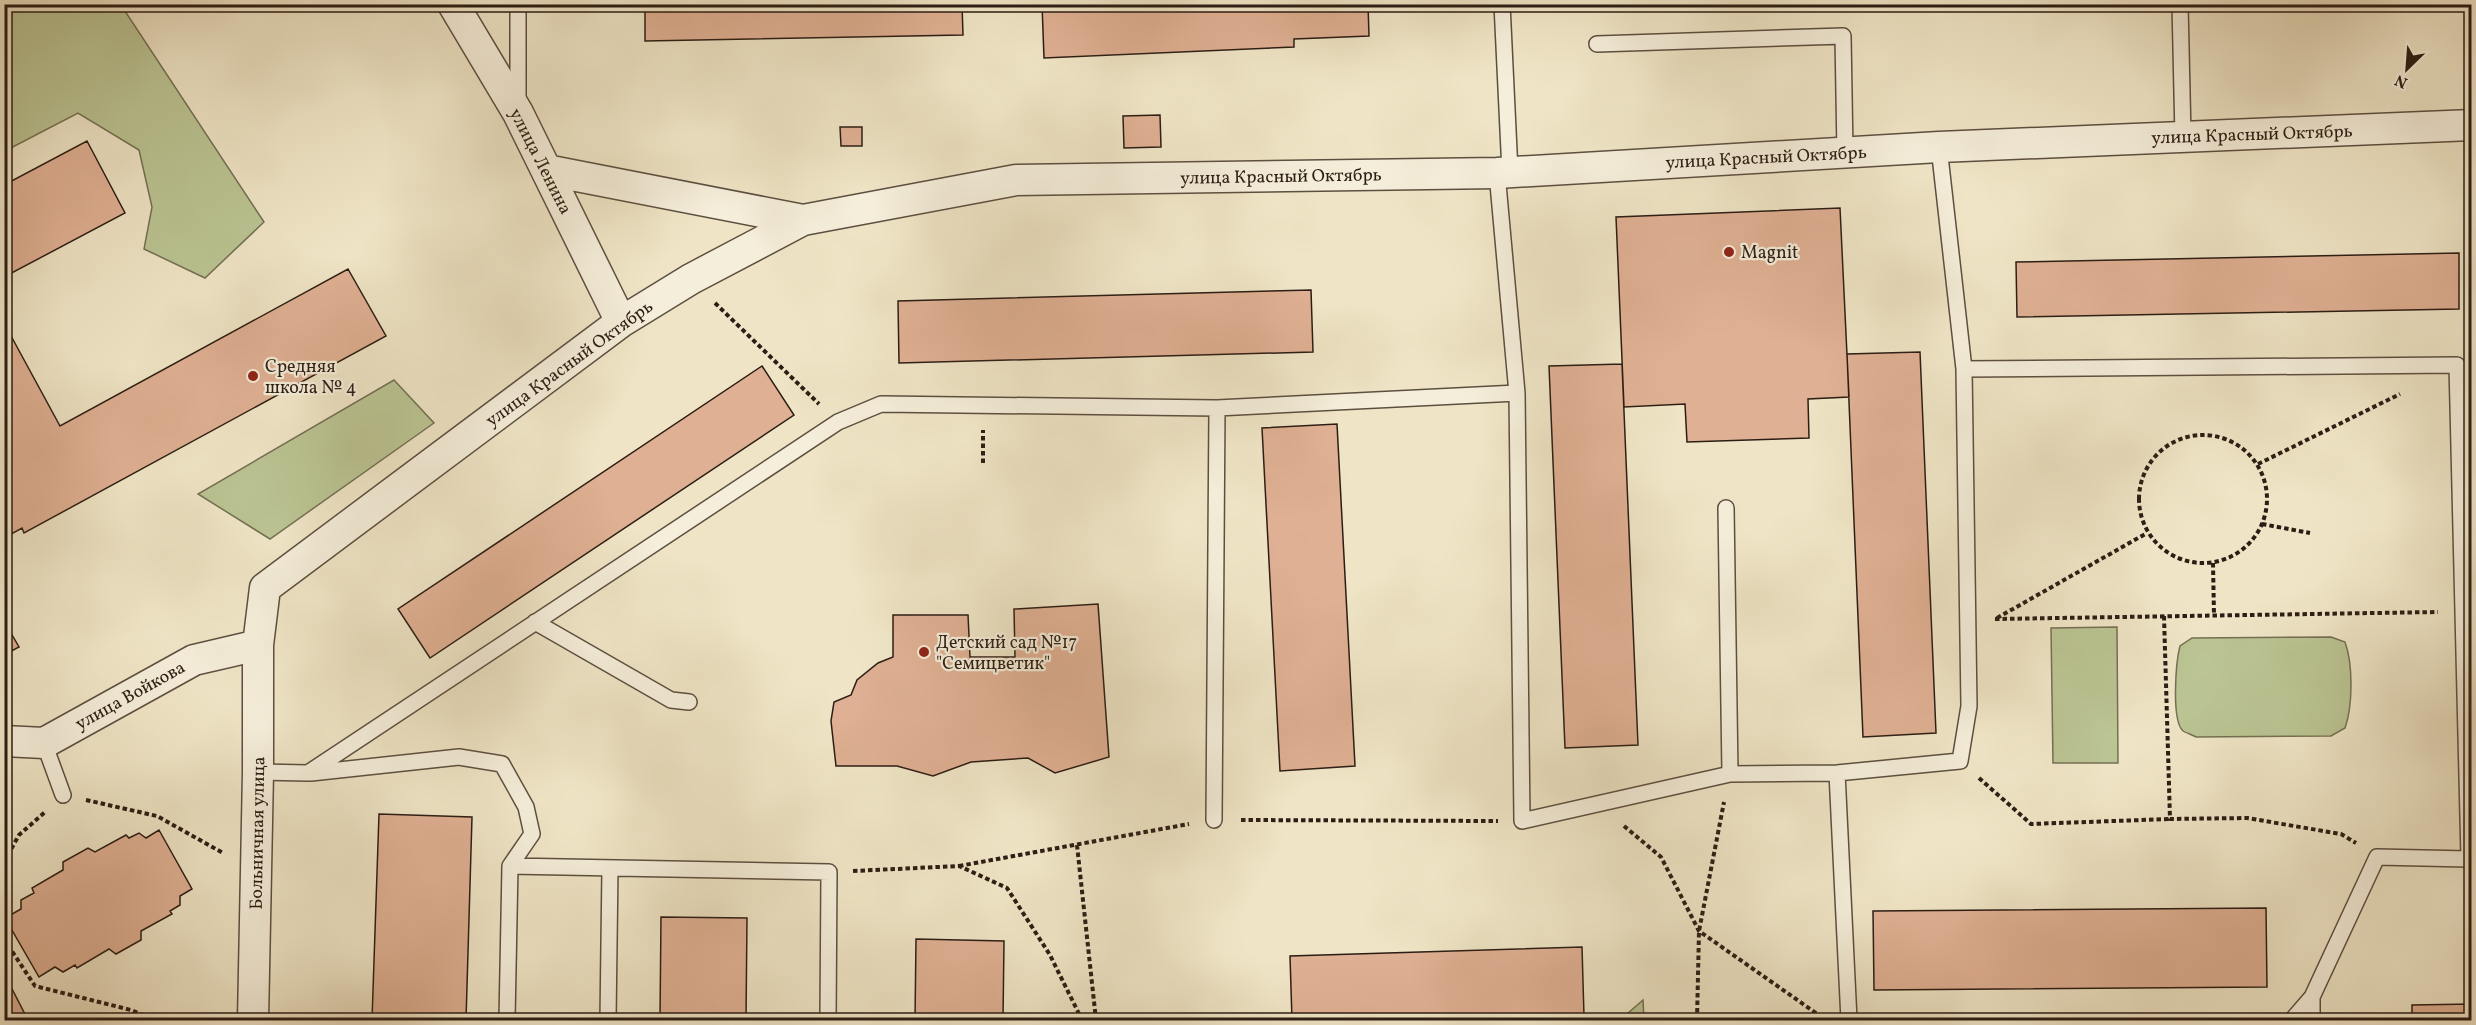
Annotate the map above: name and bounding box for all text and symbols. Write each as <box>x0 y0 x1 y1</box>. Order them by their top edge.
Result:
north arrow <box>2377 39 2437 99</box>
text: N <box>2391 68 2411 93</box>
street label: улица Ленина <box>502 104 577 219</box>
street label: улица Красный Октябрь <box>2151 119 2353 152</box>
street label: улица Красный Октябрь <box>1665 141 1867 176</box>
street label: улица Красный Октябрь <box>1180 163 1382 192</box>
place label: Magnit <box>1741 241 1798 266</box>
marker: Magnit <box>1722 245 1736 259</box>
street label: улица Красный Октябрь <box>481 295 659 434</box>
place label: Средняя школа № 4 <box>265 355 357 401</box>
marker: Средняя школа № 4 <box>246 369 260 383</box>
place label: Детский сад №17 "Семицветик" <box>936 631 1077 677</box>
marker: Детский сад №17 "Семицветик" <box>917 645 931 659</box>
street label: улица Войкова <box>71 656 190 737</box>
street label: Больничная улица <box>245 756 272 910</box>

